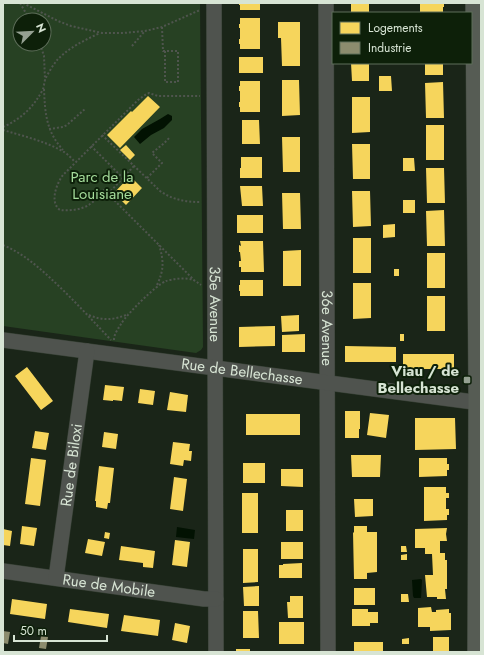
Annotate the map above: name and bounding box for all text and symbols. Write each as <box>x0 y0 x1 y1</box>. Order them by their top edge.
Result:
north arrow <box>12 12 52 52</box>
legend <box>332 12 472 64</box>
text: Logements <box>368 19 423 37</box>
text: N <box>32 21 50 35</box>
text: Industrie <box>368 39 412 57</box>
park label: Parc de la Louisiane <box>70 166 134 205</box>
street label: 35e Avenue <box>204 266 226 342</box>
street label: 36e Avenue <box>316 290 338 366</box>
street label: Rue de Bellechasse <box>180 353 304 390</box>
place label: Viau / de Bellechasse <box>377 360 459 399</box>
marker: Viau / de Bellechasse <box>462 375 472 385</box>
street label: Rue de Biloxi <box>55 422 88 508</box>
street label: Rue de Mobile <box>61 568 157 603</box>
scale bar <box>14 617 107 643</box>
text: 50 m <box>20 622 47 640</box>

